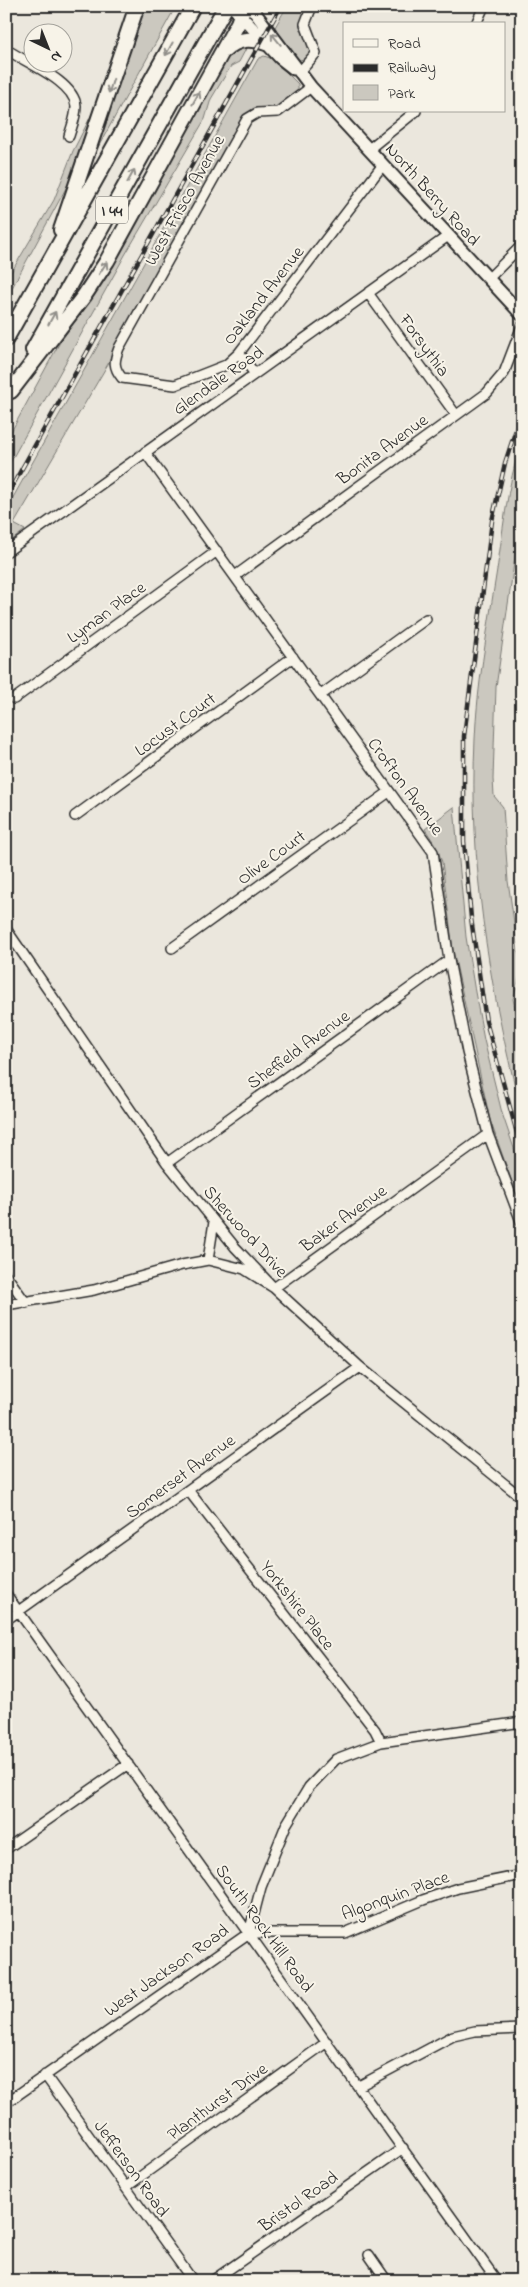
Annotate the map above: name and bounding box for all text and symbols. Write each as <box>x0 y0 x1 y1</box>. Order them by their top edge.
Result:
north arrow <box>22 22 72 72</box>
legend <box>343 22 506 112</box>
one-way arrow <box>271 32 282 45</box>
text: Road <box>388 33 421 55</box>
one-way arrow <box>164 41 174 56</box>
text: N <box>45 46 66 67</box>
text: Railway <box>388 57 436 80</box>
one-way arrow <box>106 78 115 93</box>
text: Park <box>388 83 416 105</box>
one-way arrow <box>192 92 202 106</box>
street label: West Frisco Avenue <box>139 130 233 271</box>
street label: North Berry Road <box>378 138 485 253</box>
one-way arrow <box>127 169 136 184</box>
road number: I 44 <box>96 196 128 224</box>
street label: Oakland Avenue <box>218 240 312 351</box>
one-way arrow <box>98 261 108 275</box>
street label: Forsythia <box>391 309 455 383</box>
one-way arrow <box>47 311 57 325</box>
street label: Glendale Road <box>168 341 270 423</box>
street label: Bonita Avenue <box>331 408 435 493</box>
street label: Lyman Place <box>62 576 153 651</box>
street label: Locust Court <box>130 687 222 764</box>
street label: Crofton Avenue <box>360 733 449 842</box>
street label: Olive Court <box>232 825 312 892</box>
street label: Sheffield Avenue <box>242 1004 357 1097</box>
street label: Baker Avenue <box>295 1179 394 1261</box>
street label: Sherwood Drive <box>196 1180 294 1285</box>
street label: Somerset Avenue <box>121 1428 242 1526</box>
street label: Yorkshire Place <box>253 1556 340 1657</box>
street label: South Rock Hill Road <box>208 1860 319 1999</box>
street label: Algonquin Place <box>338 1865 454 1929</box>
street label: West Jackson Road <box>99 1919 235 2024</box>
street label: Planthurst Drive <box>163 2057 275 2148</box>
street label: Jefferson Road <box>86 2115 175 2223</box>
street label: Bristol Road <box>253 2166 344 2240</box>

